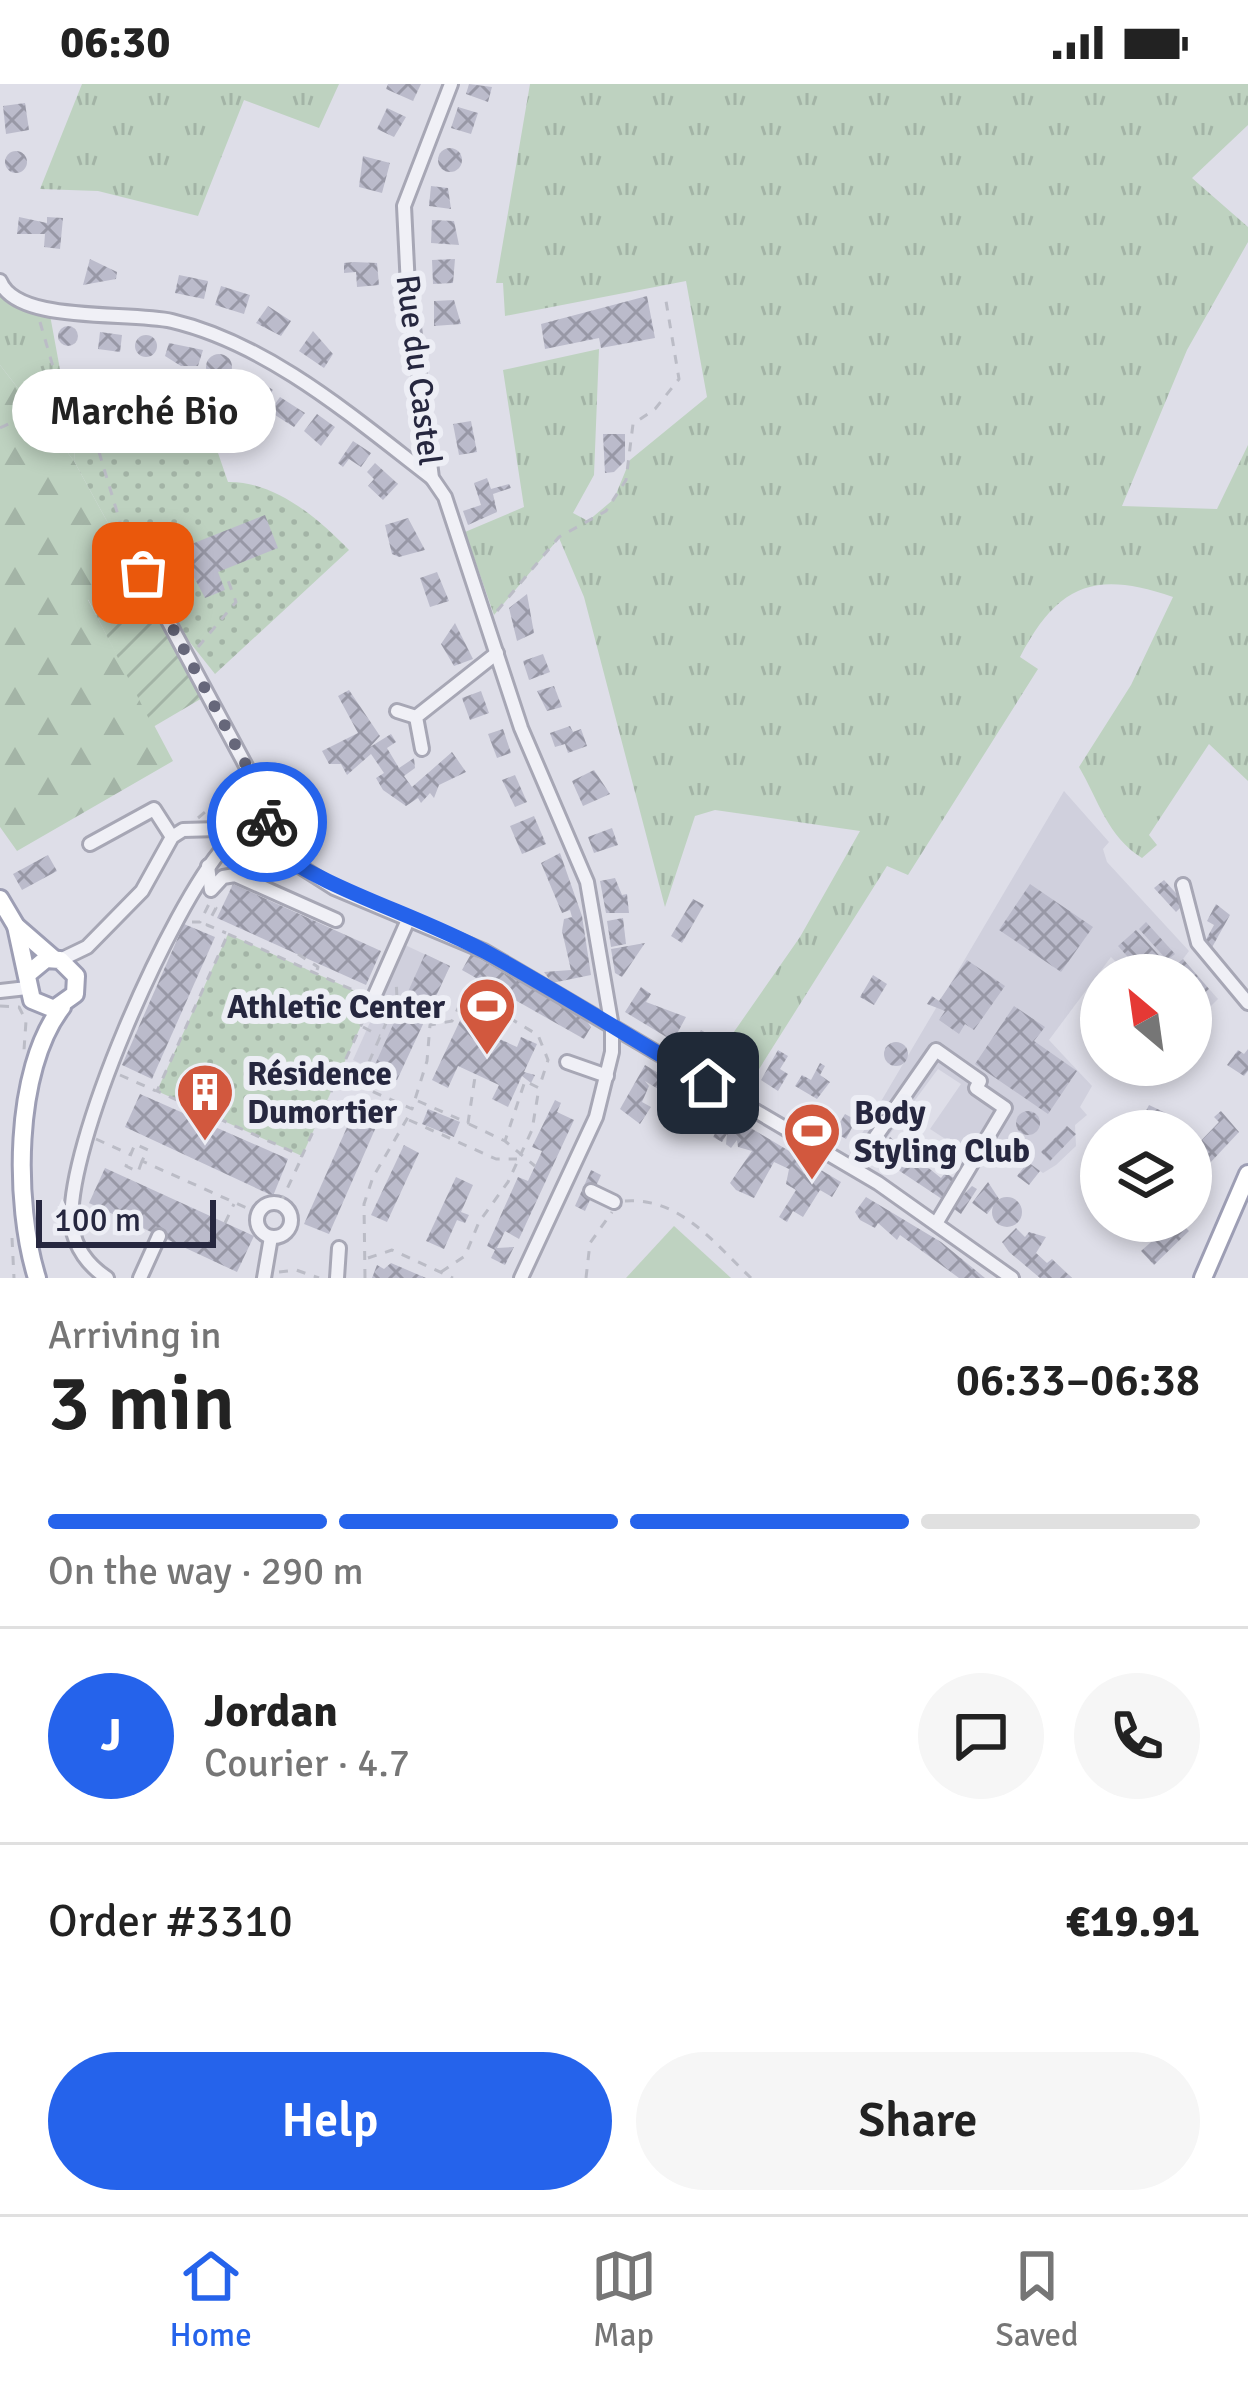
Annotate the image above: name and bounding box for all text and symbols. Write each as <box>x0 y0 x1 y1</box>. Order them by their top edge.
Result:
text: 06:30 <box>60 15 170 70</box>
street label: Rue du Castel <box>386 272 451 468</box>
callout: Marché Bio <box>11 369 275 453</box>
text: Marché Bio <box>49 387 239 435</box>
pin <box>92 522 194 624</box>
icon: bag <box>110 540 176 606</box>
courier <box>207 762 327 882</box>
icon: bike <box>234 789 300 855</box>
north arrow <box>1080 954 1212 1086</box>
map controls <box>1080 954 1212 1242</box>
sports icon: Athletic Center <box>456 975 518 1057</box>
place label: Athletic Center <box>227 987 446 1028</box>
pin <box>657 1032 759 1134</box>
icon: home <box>675 1050 741 1116</box>
place label: Résidence Dumortier <box>247 1054 398 1133</box>
building icon: Résidence Dumortier <box>174 1061 236 1143</box>
place label: Body Styling Club <box>854 1093 1030 1172</box>
sports icon: Body Styling Club <box>781 1100 843 1182</box>
button: layers <box>1080 1110 1212 1242</box>
scale bar <box>36 1194 216 1247</box>
text: 100 m <box>54 1200 141 1241</box>
text: Arriving in <box>48 1311 222 1359</box>
text: 06:33–06:38 <box>956 1353 1200 1408</box>
text: 3 min <box>48 1356 235 1452</box>
text: On the way · 290 m <box>48 1547 364 1595</box>
button: chat <box>918 1673 1044 1799</box>
button: phone <box>1074 1673 1200 1799</box>
text: Jordan <box>204 1684 338 1739</box>
text: J <box>100 1708 122 1763</box>
text: Courier · 4.7 <box>204 1739 410 1787</box>
text: Order #3310 <box>48 1894 293 1949</box>
text: €19.91 <box>1066 1894 1200 1949</box>
button: Help <box>48 2052 612 2190</box>
button: Share <box>636 2052 1200 2190</box>
tab: Home <box>169 2243 252 2356</box>
tab: Map <box>591 2243 657 2356</box>
tab: Saved <box>995 2243 1079 2356</box>

